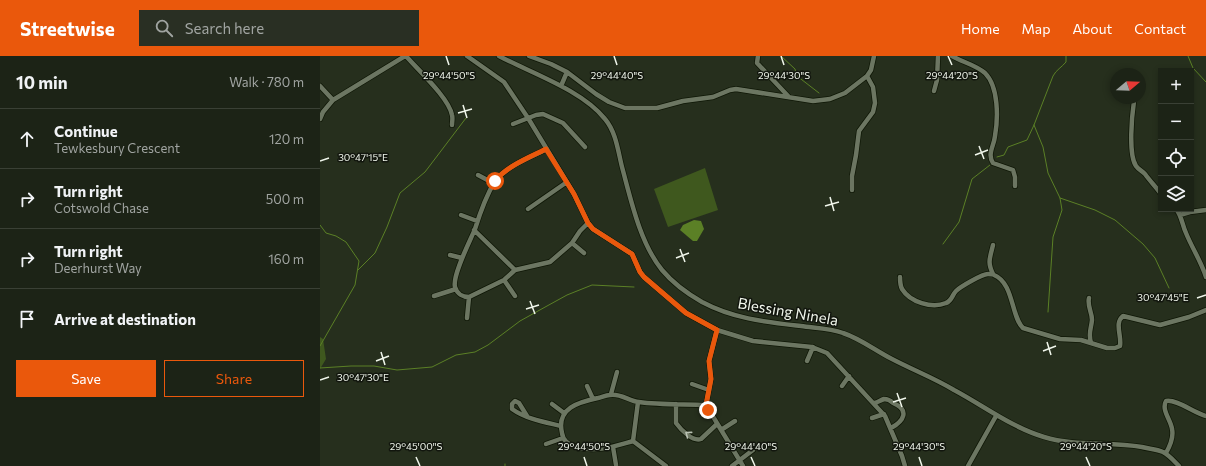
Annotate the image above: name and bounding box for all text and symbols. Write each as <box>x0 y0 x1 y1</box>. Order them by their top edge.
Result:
search box <box>139 10 419 46</box>
text: Streetwise <box>20 17 115 40</box>
icon: search <box>153 17 175 39</box>
text: Search here <box>185 19 264 37</box>
text: Home <box>961 20 1000 37</box>
text: Map <box>1022 20 1050 37</box>
text: About <box>1072 20 1112 37</box>
text: Contact <box>1134 20 1186 37</box>
north arrow <box>1110 68 1146 104</box>
map controls <box>1158 68 1194 212</box>
button: + <box>1158 68 1194 104</box>
text: 29°44'50"S <box>423 69 475 81</box>
text: 29°44'40"S <box>591 69 643 81</box>
text: 29°44'30"S <box>758 69 810 81</box>
text: 29°44'20"S <box>926 69 978 81</box>
text: 10 min <box>16 72 68 93</box>
text: Walk · 780 m <box>229 74 304 90</box>
button: − <box>1158 104 1194 140</box>
text: Continue <box>54 122 118 140</box>
icon: ahead <box>16 128 38 150</box>
text: 120 m <box>269 131 304 147</box>
text: Tewkesbury Crescent <box>54 140 180 156</box>
button: locate <box>1158 140 1194 176</box>
text: 30°47'15"E <box>338 151 388 163</box>
route start <box>486 172 504 190</box>
button: layers <box>1158 176 1194 212</box>
text: Turn right <box>54 182 123 200</box>
icon: right <box>16 188 38 210</box>
text: 500 m <box>266 191 304 207</box>
text: Cotswold Chase <box>54 200 149 216</box>
text: Turn right <box>54 242 123 260</box>
icon: right <box>16 248 38 270</box>
text: 160 m <box>268 251 304 267</box>
text: Deerhurst Way <box>54 260 142 276</box>
text: 30°47'45"E <box>1137 291 1189 303</box>
street label: Blessing Ninela <box>736 293 840 329</box>
icon: arrive <box>16 308 38 330</box>
text: Arrive at destination <box>54 310 196 328</box>
button: Save <box>16 360 156 397</box>
button: Share <box>164 360 304 397</box>
text: 30°47'30"E <box>337 371 389 383</box>
route end <box>699 401 717 419</box>
one-way arrow <box>686 432 693 439</box>
text: 29°45'00"S <box>390 440 442 452</box>
text: 29°44'50"S <box>558 440 610 452</box>
text: 29°44'40"S <box>725 440 777 452</box>
text: 29°44'30"S <box>893 440 945 452</box>
text: 29°44'20"S <box>1060 440 1112 452</box>

